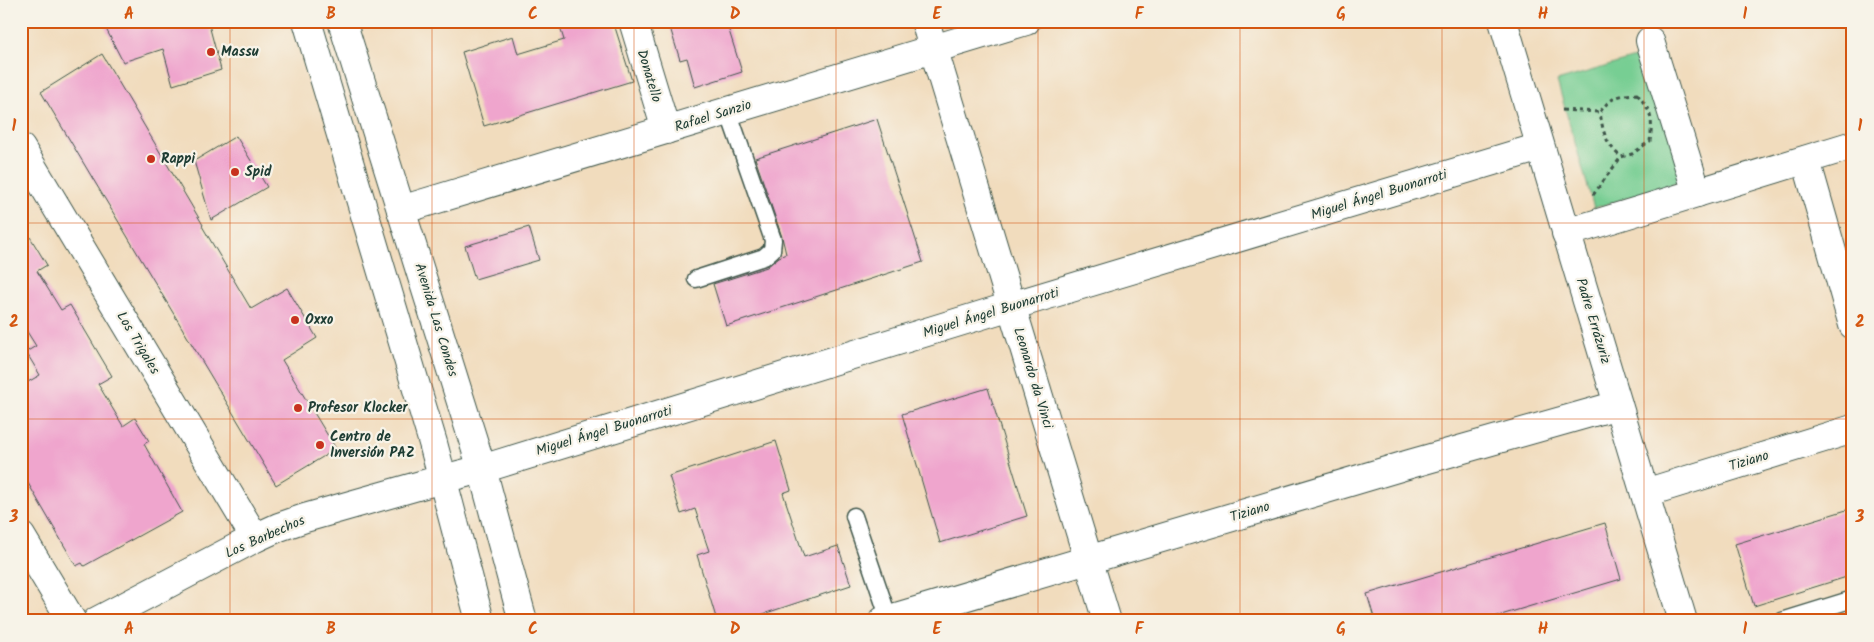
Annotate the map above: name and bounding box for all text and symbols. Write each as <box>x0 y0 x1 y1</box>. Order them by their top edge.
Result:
text: A <box>124 2 134 27</box>
text: B <box>326 2 336 27</box>
text: C <box>528 2 538 27</box>
text: D <box>730 2 741 27</box>
text: E <box>933 2 943 27</box>
text: F <box>1135 2 1145 27</box>
text: G <box>1336 2 1346 27</box>
text: H <box>1538 2 1548 27</box>
text: I <box>1743 2 1748 27</box>
place label: Massu <box>221 41 259 63</box>
marker: Massu <box>205 46 217 58</box>
street label: Donatello <box>631 47 667 105</box>
street label: Rafael Sanzio <box>672 94 754 138</box>
text: 1 <box>12 114 17 139</box>
text: 1 <box>1858 114 1863 139</box>
place label: Rappi <box>161 148 196 170</box>
marker: Rappi <box>145 153 157 165</box>
place label: Spid <box>245 161 272 183</box>
street label: Miguel Ángel Buonarroti <box>1308 164 1450 226</box>
marker: Spid <box>229 166 241 178</box>
street label: Avenida Las Condes <box>408 260 464 380</box>
street label: Padre Errázuriz <box>1569 275 1617 367</box>
street label: Miguel Ángel Buonarroti <box>920 282 1062 344</box>
street label: Los Trigales <box>111 307 165 379</box>
place label: Oxxo <box>305 309 334 331</box>
text: 2 <box>9 310 19 335</box>
text: 2 <box>1855 310 1865 335</box>
marker: Oxxo <box>289 314 301 326</box>
street label: Leonardo da Vinci <box>1007 325 1059 432</box>
place label: Profesor Klocker <box>308 397 409 419</box>
street label: Miguel Ángel Buonarroti <box>533 400 675 462</box>
marker: Profesor Klocker <box>292 402 304 414</box>
place label: Centro de Inversión PAZ <box>330 426 415 464</box>
marker: Centro de Inversión PAZ <box>314 439 326 451</box>
street label: Tiziano <box>1726 445 1772 477</box>
street label: Tiziano <box>1227 496 1273 528</box>
text: 3 <box>9 505 19 530</box>
text: 3 <box>1855 505 1865 530</box>
street label: Los Barbechos <box>222 510 309 564</box>
text: A <box>124 617 134 642</box>
text: B <box>326 617 336 642</box>
text: C <box>528 617 538 642</box>
text: D <box>730 617 741 642</box>
text: E <box>933 617 943 642</box>
text: F <box>1135 617 1145 642</box>
text: G <box>1336 617 1346 642</box>
text: H <box>1538 617 1548 642</box>
text: I <box>1743 617 1748 642</box>

